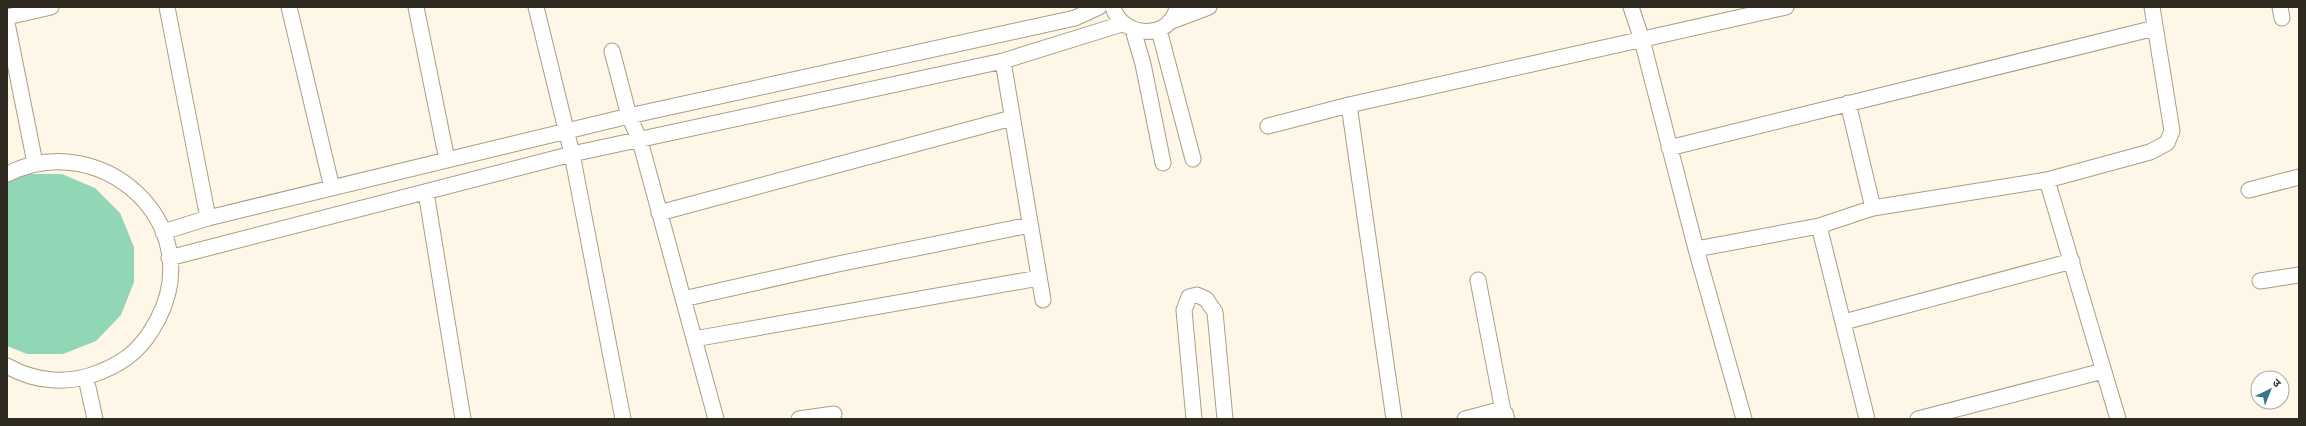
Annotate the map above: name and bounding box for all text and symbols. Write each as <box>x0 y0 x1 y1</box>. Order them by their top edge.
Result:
north arrow <box>2250 370 2290 410</box>
text: उ <box>2269 375 2284 391</box>

